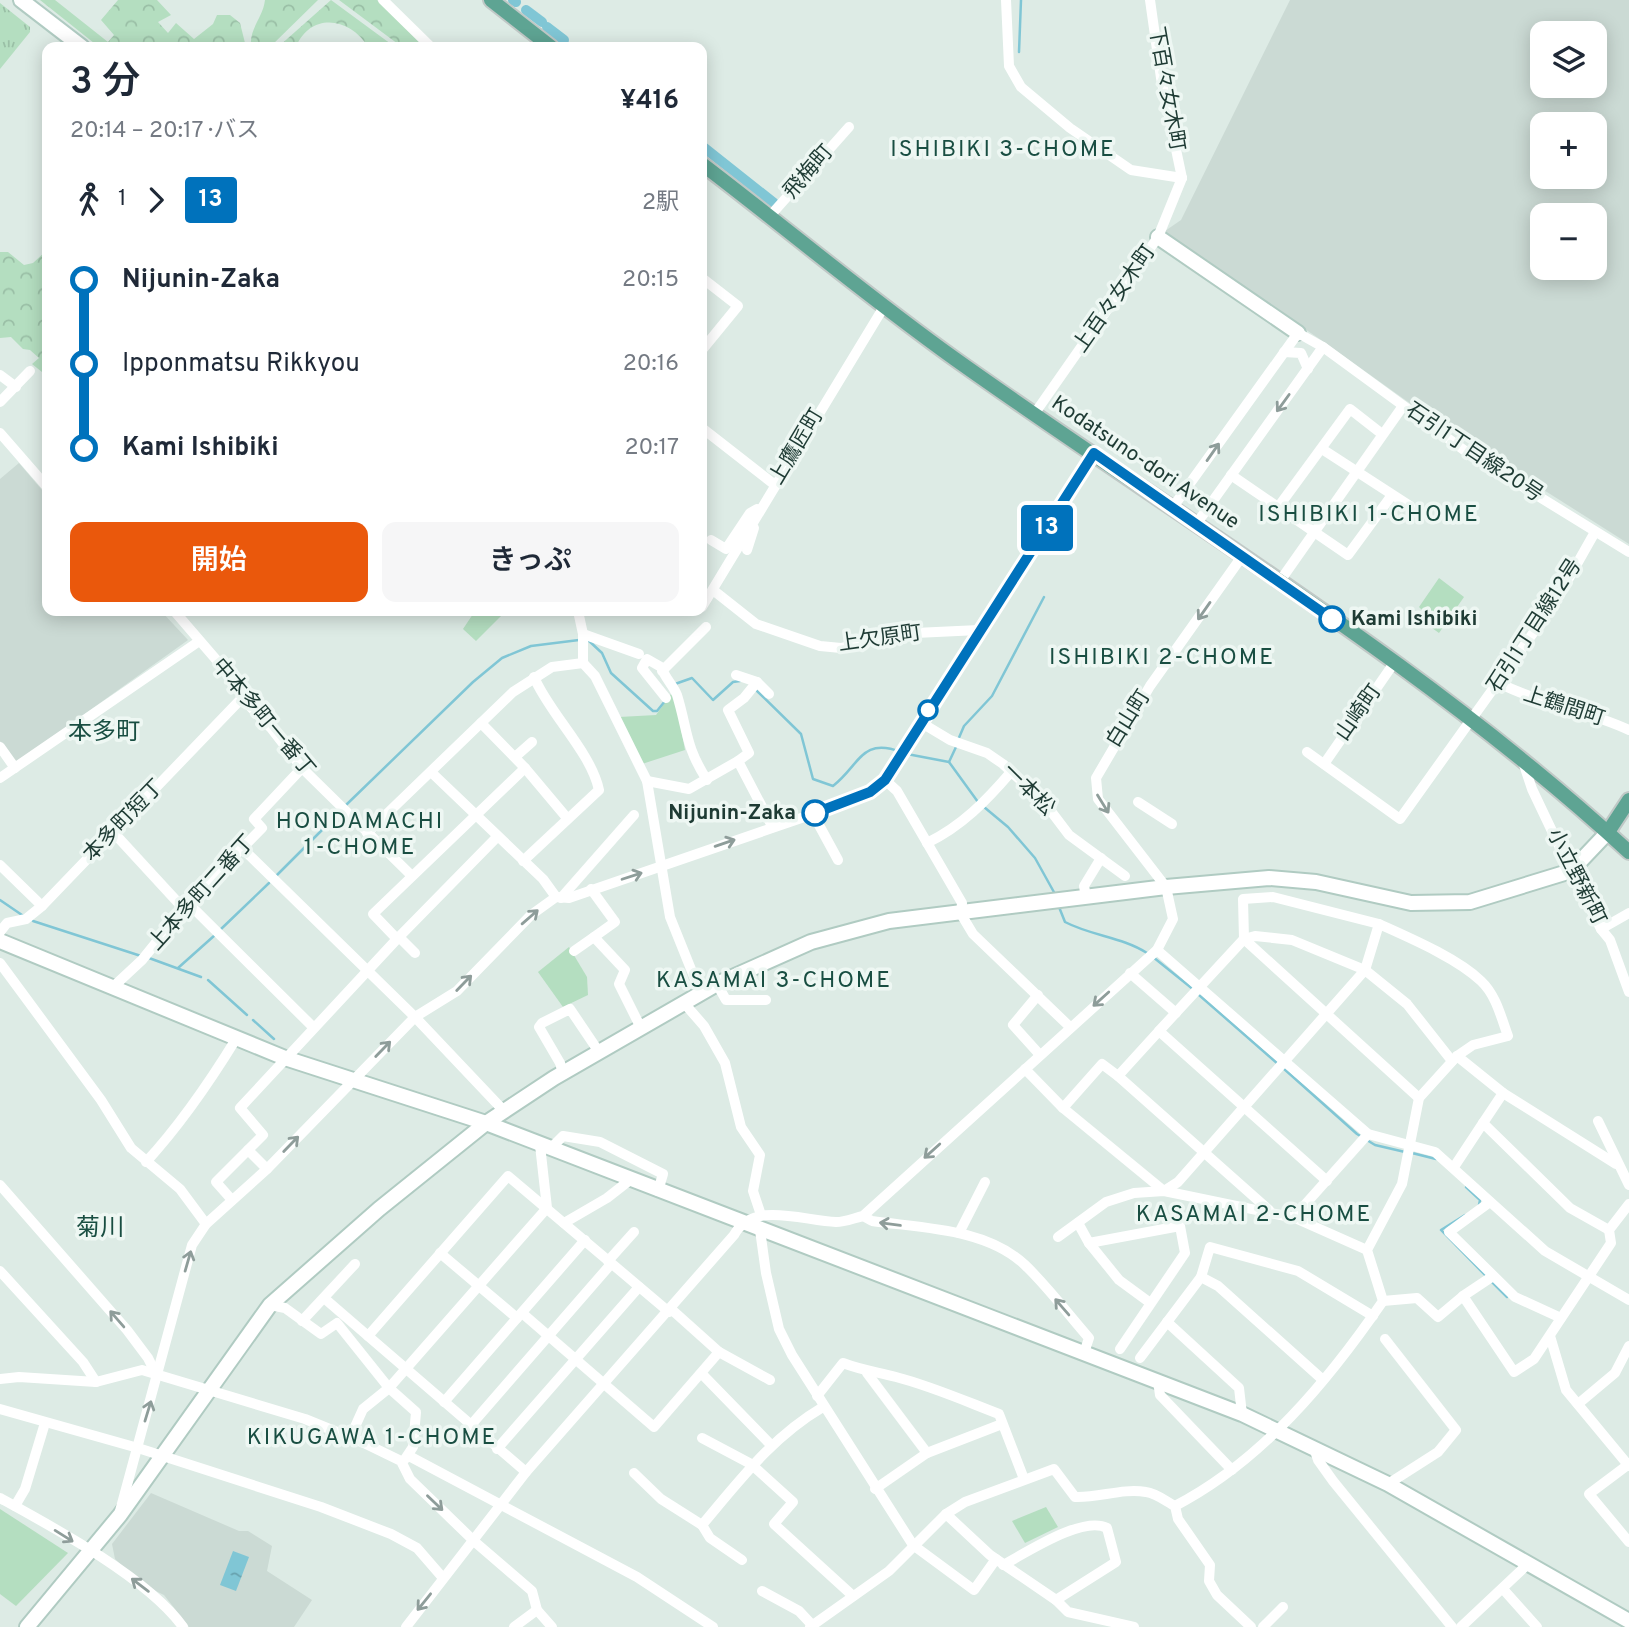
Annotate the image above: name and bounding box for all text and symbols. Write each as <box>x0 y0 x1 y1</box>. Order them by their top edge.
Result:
map controls <box>1530 21 1607 280</box>
button: layers <box>1530 21 1607 98</box>
street label: 下百々女木町 <box>1142 25 1190 153</box>
text: 3 分 <box>70 59 140 108</box>
text: ¥416 <box>620 85 679 118</box>
button: + <box>1530 112 1607 189</box>
text: 20:14 – 20:17 · バス <box>70 117 259 146</box>
district label: ISHIBIKI 3-CHOME <box>890 136 1116 165</box>
street label: 飛梅町 <box>778 139 840 205</box>
icon: walk <box>70 181 108 219</box>
icon: forward <box>137 181 175 219</box>
text: 1 <box>118 185 127 214</box>
text: 13 <box>199 185 223 215</box>
text: 2駅 <box>642 189 679 218</box>
button: − <box>1530 203 1607 280</box>
street label: 上百々女木町 <box>1068 240 1162 358</box>
text: Nijunin-Zaka <box>122 264 280 297</box>
text: 20:15 <box>622 266 679 295</box>
text: Ipponmatsu Rikkyou <box>122 348 360 381</box>
text: 20:16 <box>623 350 679 379</box>
street label: Kodatsuno-dori Avenue <box>1046 390 1244 536</box>
one-way arrow <box>1276 393 1290 412</box>
street label: 石引1丁目線20号 <box>1400 397 1548 509</box>
street label: 上鷹匠町 <box>764 404 830 490</box>
text: Kami Ishibiki <box>122 432 279 465</box>
text: 20:17 <box>624 434 679 463</box>
one-way arrow <box>1206 443 1220 462</box>
district label: ISHIBIKI 1-CHOME <box>1258 501 1480 530</box>
line badge: 13 <box>1016 505 1078 551</box>
text: 13 <box>1035 513 1059 543</box>
button: 開始 <box>70 522 368 602</box>
button: きっぷ <box>382 522 679 602</box>
street label: 石引1丁目線12号 <box>1482 554 1588 698</box>
one-way arrow <box>1197 601 1211 620</box>
marker: Kami Ishibiki <box>1319 606 1345 632</box>
place label: Kami Ishibiki <box>1351 606 1477 633</box>
street label: 上欠原町 <box>837 620 923 658</box>
district label: ISHIBIKI 2-CHOME <box>1049 644 1275 673</box>
street label: 中本多町一番丁 <box>205 653 321 783</box>
street label: 山崎町 <box>1330 679 1388 747</box>
street label: 上鶴間町 <box>1520 681 1608 733</box>
street label: 白山町 <box>1101 685 1157 753</box>
unlabelled marker <box>918 700 938 720</box>
district label: 本多町 <box>68 718 140 748</box>
street label: 一本松 <box>996 758 1060 822</box>
street label: 本多町短丁 <box>78 774 170 868</box>
one-way arrow <box>1096 794 1110 814</box>
place label: Nijunin-Zaka <box>668 800 796 827</box>
marker: Nijunin-Zaka <box>802 800 828 826</box>
district label: HONDAMACHI 1-CHOME <box>276 808 444 863</box>
street label: 小立野新町 <box>1540 824 1612 930</box>
street label: 上本多町二番丁 <box>143 829 261 957</box>
one-way arrow <box>713 836 735 848</box>
one-way arrow <box>620 869 642 881</box>
one-way arrow <box>521 909 538 926</box>
district label: KASAMAI 3-CHOME <box>656 967 892 996</box>
one-way arrow <box>456 975 473 992</box>
one-way arrow <box>1093 991 1111 1007</box>
one-way arrow <box>375 1041 392 1058</box>
one-way arrow <box>282 1135 299 1152</box>
one-way arrow <box>923 1143 941 1159</box>
district label: KASAMAI 2-CHOME <box>1136 1201 1372 1230</box>
district label: 菊川 <box>76 1214 124 1244</box>
one-way arrow <box>879 1217 902 1230</box>
one-way arrow <box>182 1251 195 1273</box>
one-way arrow <box>1054 1298 1070 1316</box>
one-way arrow <box>109 1310 125 1328</box>
one-way arrow <box>143 1401 156 1423</box>
district label: KIKUGAWA 1-CHOME <box>247 1424 497 1453</box>
one-way arrow <box>426 1495 443 1512</box>
one-way arrow <box>53 1529 73 1543</box>
one-way arrow <box>132 1578 150 1593</box>
one-way arrow <box>416 1592 432 1610</box>

